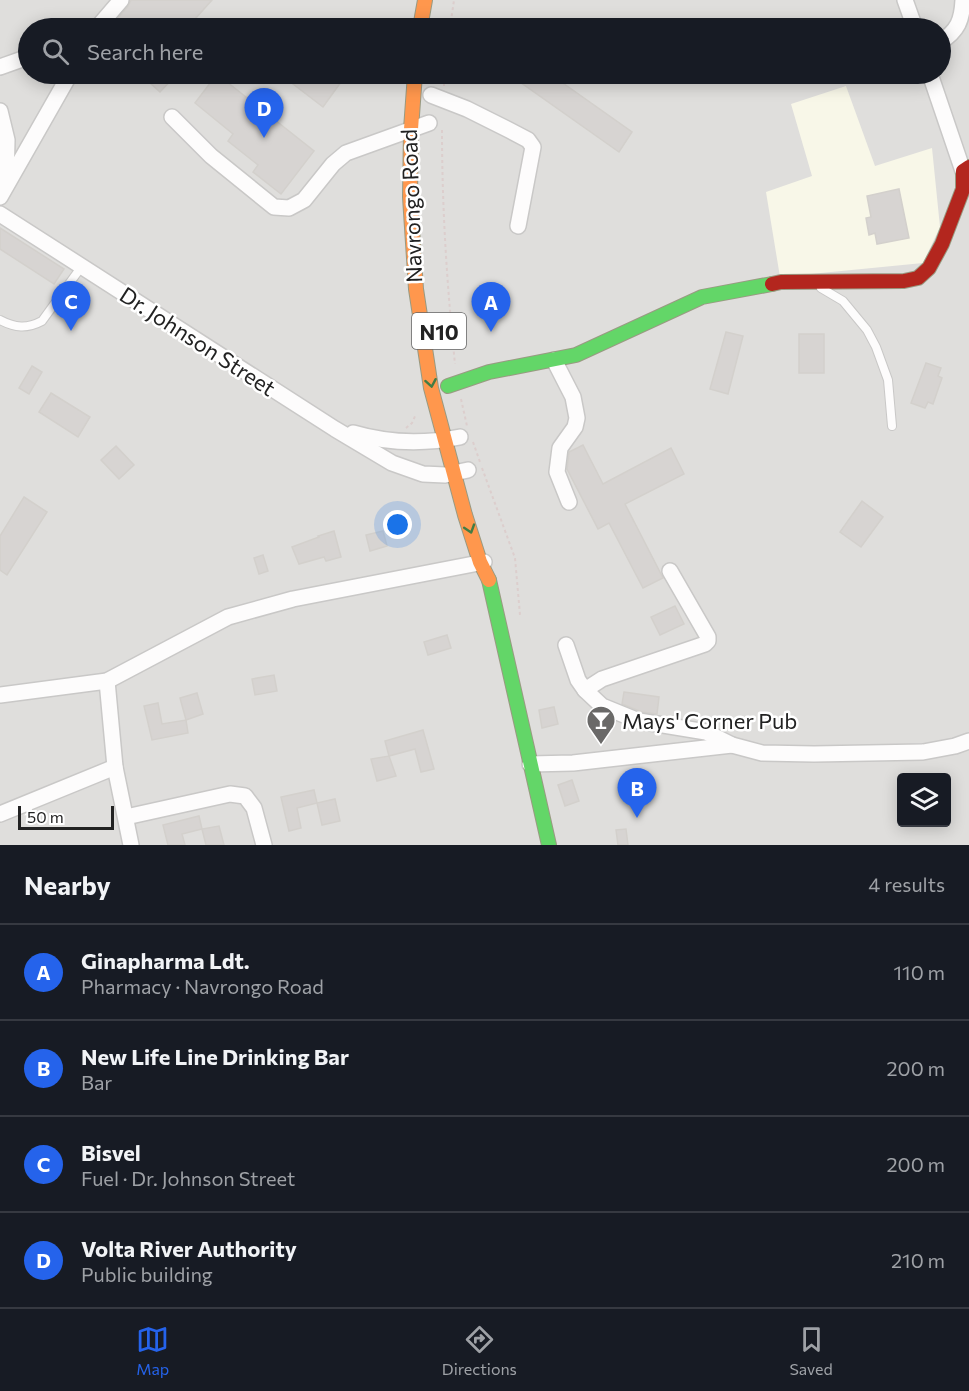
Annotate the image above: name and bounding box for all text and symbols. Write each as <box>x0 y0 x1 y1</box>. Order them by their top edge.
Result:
search box <box>18 18 951 84</box>
icon: search <box>39 35 72 68</box>
text: Search here <box>87 38 203 65</box>
pin: D <box>244 88 284 138</box>
street label: Navrongo Road <box>395 129 427 283</box>
street label: Dr. Johnson Street <box>115 281 281 401</box>
pin: C <box>52 282 90 331</box>
pin: A <box>472 282 510 332</box>
road number: N10 <box>412 313 466 349</box>
one-way arrow <box>424 377 437 387</box>
your location <box>383 510 412 539</box>
one-way arrow <box>463 523 475 534</box>
bar icon: Mays' Corner Pub <box>585 704 617 746</box>
place label: Mays' Corner Pub <box>622 707 797 734</box>
pin: B <box>618 768 656 818</box>
map controls <box>897 773 951 827</box>
button: layers <box>897 773 951 827</box>
scale bar <box>18 803 114 830</box>
text: 50 m <box>27 807 64 826</box>
text: Nearby <box>24 869 111 900</box>
text: 4 results <box>868 872 945 896</box>
text: Ginapharma Ldt. <box>81 947 250 974</box>
text: A <box>36 960 51 984</box>
text: 110 m <box>894 960 945 984</box>
text: Pharmacy · Navrongo Road <box>81 974 324 998</box>
text: New Life Line Drinking Bar <box>81 1043 349 1070</box>
text: B <box>37 1056 50 1080</box>
text: 200 m <box>887 1056 945 1080</box>
text: Bar <box>81 1070 112 1094</box>
text: Bisvel <box>81 1139 141 1166</box>
text: C <box>37 1152 50 1176</box>
text: 200 m <box>887 1152 945 1176</box>
text: Fuel · Dr. Johnson Street <box>81 1166 295 1190</box>
text: Volta River Authority <box>81 1235 297 1262</box>
text: D <box>36 1248 51 1272</box>
text: 210 m <box>891 1248 945 1272</box>
text: Public building <box>81 1262 213 1286</box>
tab: Map <box>136 1323 169 1378</box>
tab: Directions <box>442 1323 517 1378</box>
tab: Saved <box>789 1323 833 1378</box>

